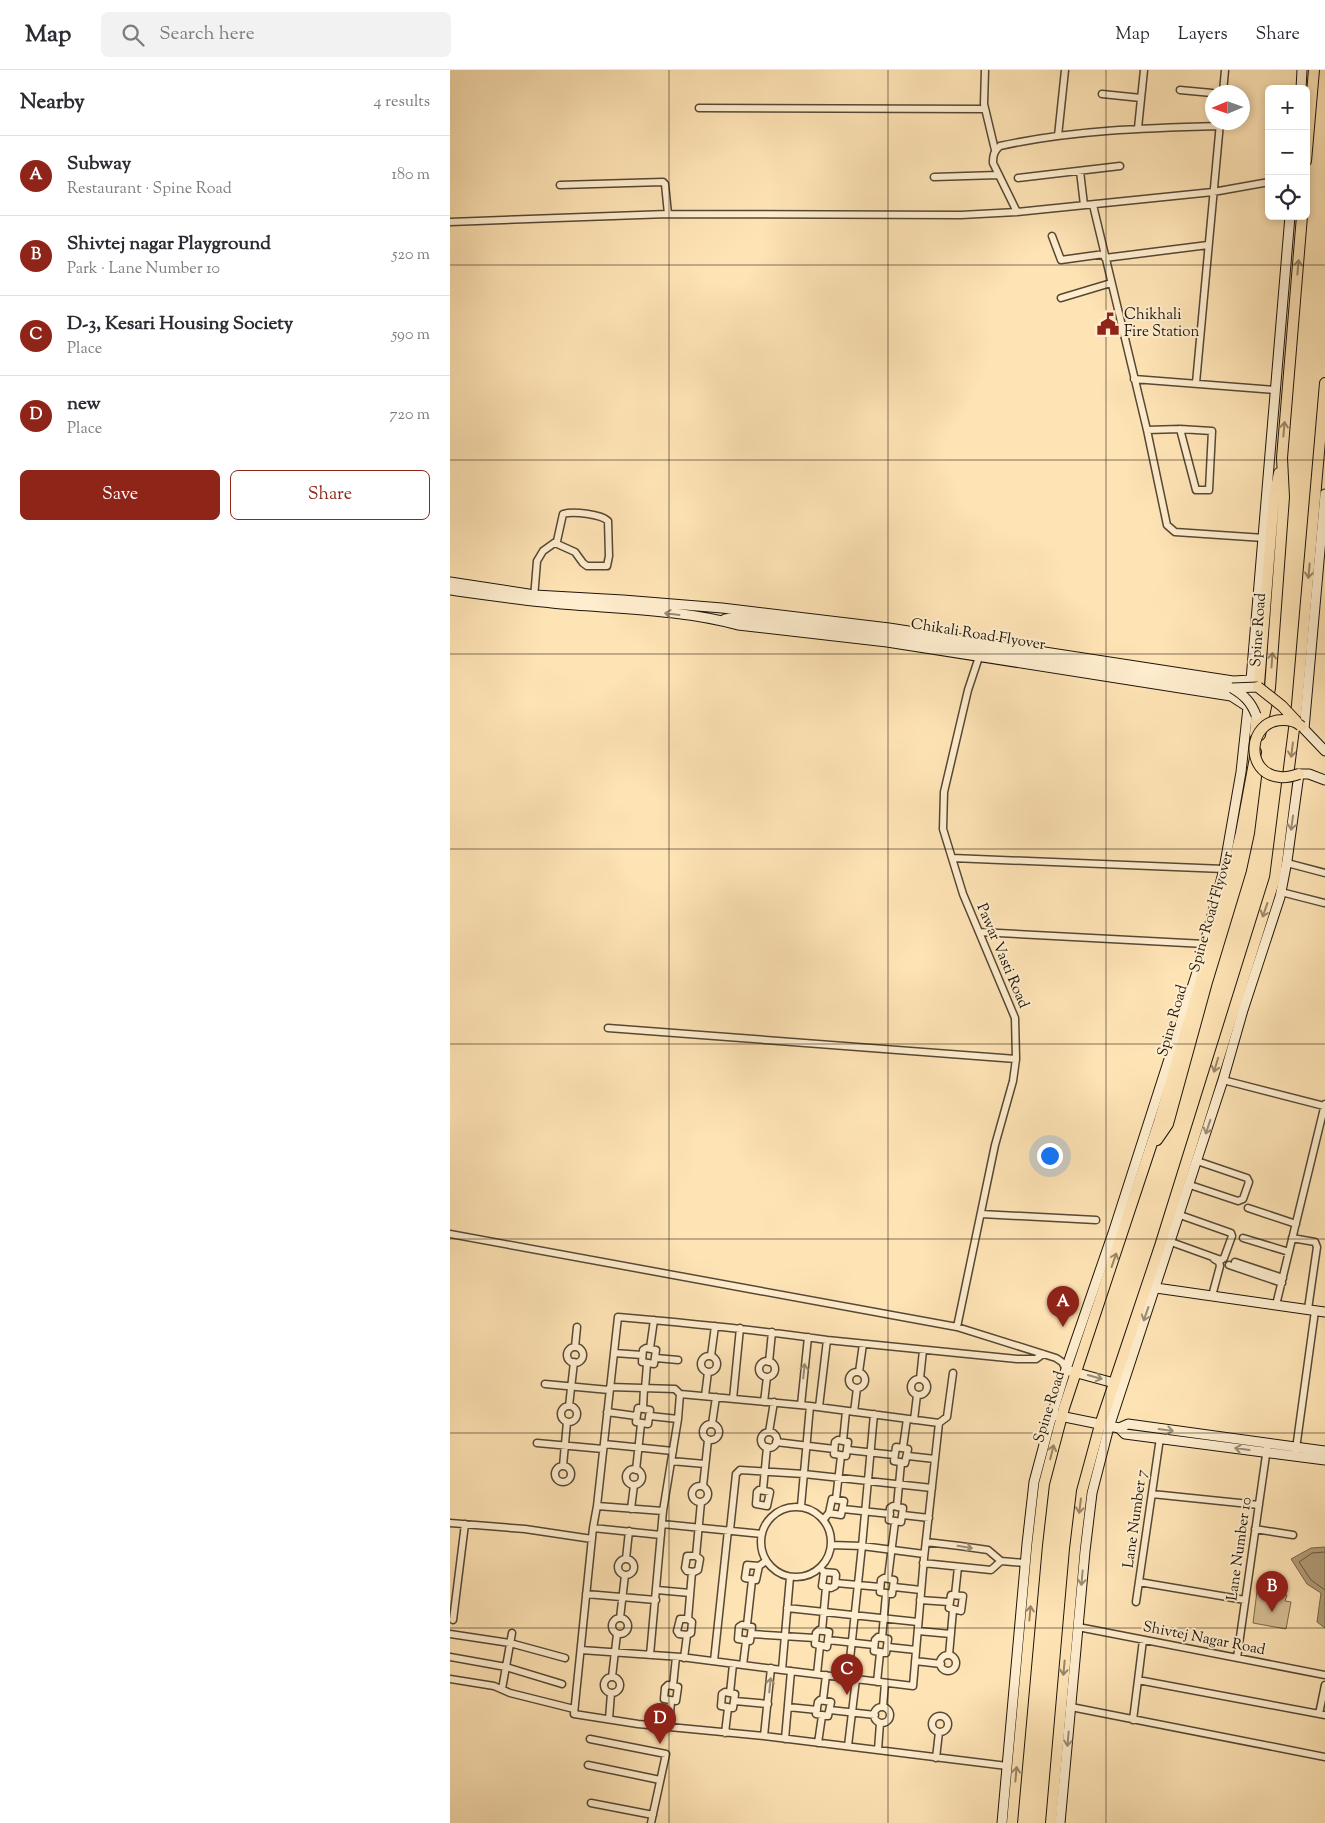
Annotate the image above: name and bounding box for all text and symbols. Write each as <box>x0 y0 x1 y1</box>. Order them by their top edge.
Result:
search box <box>101 12 451 57</box>
text: Map <box>25 18 71 52</box>
icon: search <box>119 21 147 49</box>
text: Search here <box>159 21 255 48</box>
text: Map <box>1115 22 1150 48</box>
text: Layers <box>1178 22 1228 48</box>
text: Share <box>1256 22 1300 48</box>
north arrow <box>1205 85 1250 130</box>
map controls <box>1265 85 1310 220</box>
button: + <box>1265 85 1310 130</box>
text: Nearby <box>20 88 85 118</box>
text: 4 results <box>374 91 430 114</box>
button: − <box>1265 130 1310 175</box>
text: Subway <box>67 151 131 178</box>
text: A <box>30 164 43 187</box>
text: 180 m <box>391 164 430 187</box>
button: locate <box>1265 175 1310 220</box>
text: Restaurant · Spine Road <box>67 178 232 201</box>
text: Shivtej nagar Playground <box>67 231 271 258</box>
text: B <box>31 244 41 267</box>
text: 520 m <box>392 244 430 267</box>
text: Park · Lane Number 10 <box>67 258 220 281</box>
one-way arrow <box>1293 259 1302 275</box>
place label: Chikhali Fire Station <box>1124 305 1199 343</box>
text: D-3, Kesari Housing Society <box>67 311 293 338</box>
public building icon: Chikhali Fire Station <box>1095 311 1121 337</box>
text: C <box>30 324 42 347</box>
text: 590 m <box>392 324 430 347</box>
text: Place <box>67 338 102 361</box>
text: new <box>67 391 101 418</box>
text: D <box>30 404 42 427</box>
text: 720 m <box>390 404 430 427</box>
text: Place <box>67 418 102 441</box>
one-way arrow <box>1279 421 1289 437</box>
button: Save <box>20 470 220 520</box>
button: Share <box>230 470 430 520</box>
one-way arrow <box>1304 563 1313 579</box>
street label: Spine Road <box>1246 592 1272 668</box>
one-way arrow <box>664 609 680 619</box>
street label: Chikali Road Flyover <box>909 614 1047 656</box>
one-way arrow <box>1267 653 1276 669</box>
one-way arrow <box>1286 742 1296 758</box>
one-way arrow <box>1287 814 1297 830</box>
street label: Spine Road Flyover <box>1185 849 1239 975</box>
street label: Pawar Vasti Road <box>970 900 1034 1012</box>
one-way arrow <box>1260 902 1270 918</box>
street label: Spine Road <box>1153 982 1193 1060</box>
one-way arrow <box>1210 1057 1220 1073</box>
one-way arrow <box>1203 1119 1213 1135</box>
your location <box>1037 1143 1063 1169</box>
one-way arrow <box>1110 1252 1119 1268</box>
pin: A <box>1047 1286 1079 1327</box>
one-way arrow <box>1141 1306 1151 1322</box>
one-way arrow <box>799 1363 809 1379</box>
street label: Spine Road <box>1029 1368 1071 1446</box>
one-way arrow <box>1087 1373 1103 1383</box>
one-way arrow <box>1158 1425 1174 1435</box>
one-way arrow <box>1048 1444 1057 1460</box>
one-way arrow <box>1234 1444 1250 1454</box>
street label: Lane Number 7 <box>1119 1468 1153 1570</box>
street label: Lane Number 10 <box>1222 1496 1258 1602</box>
one-way arrow <box>1075 1498 1085 1514</box>
one-way arrow <box>957 1542 973 1552</box>
one-way arrow <box>1078 1569 1087 1585</box>
pin: B <box>1256 1571 1288 1612</box>
one-way arrow <box>1026 1605 1035 1621</box>
street label: Shivtej Nagar Road <box>1141 1617 1268 1661</box>
pin: C <box>831 1654 863 1695</box>
one-way arrow <box>1060 1660 1069 1676</box>
one-way arrow <box>765 1677 774 1693</box>
pin: D <box>644 1703 676 1744</box>
one-way arrow <box>1063 1731 1073 1747</box>
one-way arrow <box>1011 1767 1021 1783</box>

